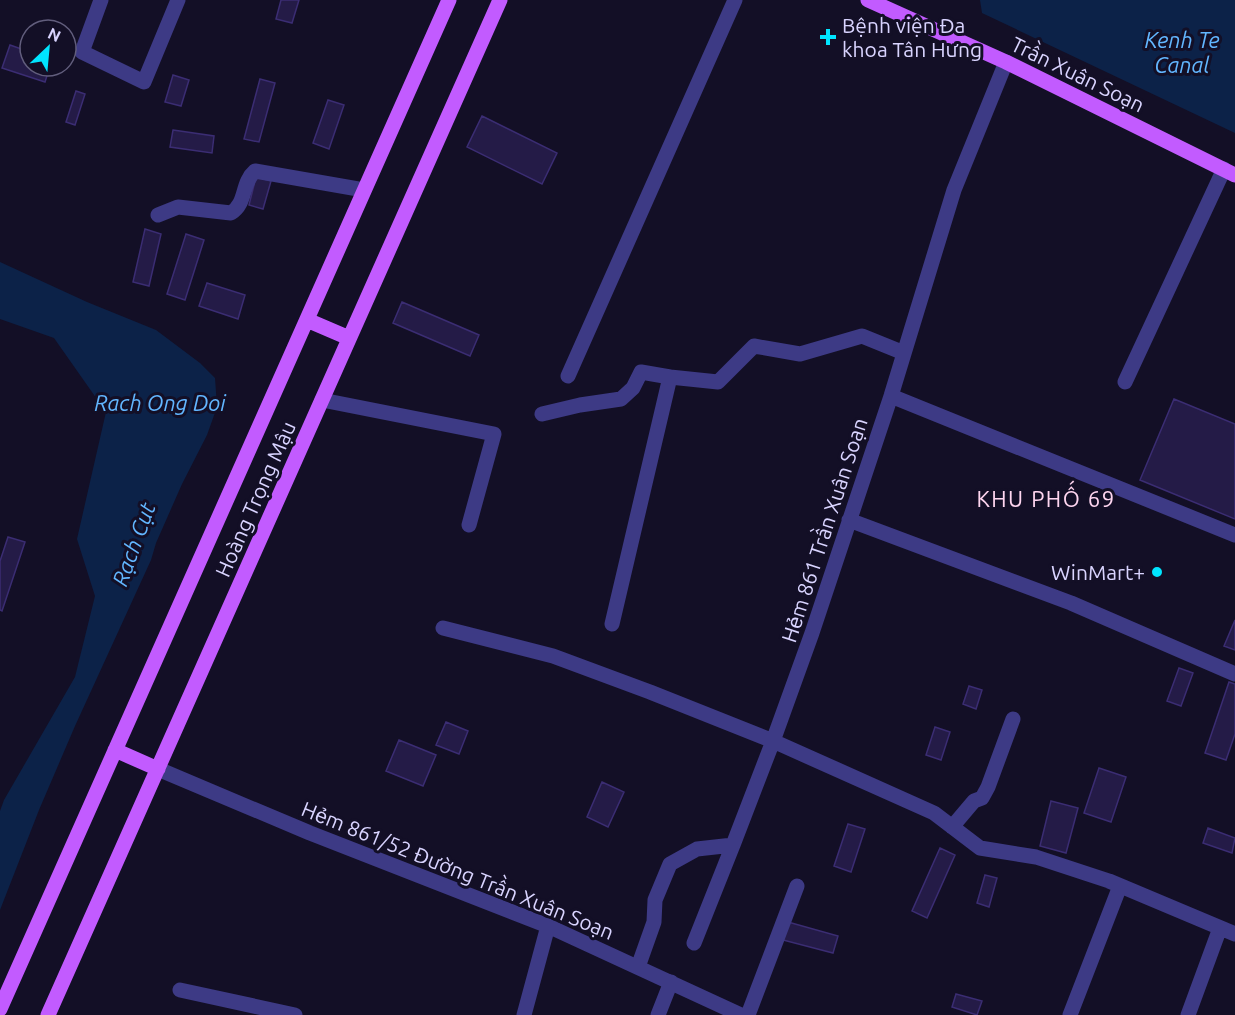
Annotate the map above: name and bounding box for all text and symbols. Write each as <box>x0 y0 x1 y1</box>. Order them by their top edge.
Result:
place label: Bệnh viện Đa khoa Tân Hưng <box>842 13 982 61</box>
north arrow <box>18 18 78 78</box>
text: N <box>45 24 64 45</box>
water label: Kenh Te Canal <box>1144 27 1220 77</box>
marker: Bệnh viện Đa khoa Tân Hưng <box>819 28 837 46</box>
street label: Trần Xuân Soạn <box>1008 29 1149 117</box>
water label: Rach Ong Doi <box>94 390 227 415</box>
street label: Hẻm 861 Trần Xuân Soạn <box>774 414 872 645</box>
street label: Hoàng Trọng Mậu <box>210 418 300 580</box>
district label: KHU PHỐ 69 <box>976 480 1116 511</box>
water label: Rạch Cụt <box>106 499 160 589</box>
place label: WinMart+ <box>1051 560 1145 584</box>
marker: WinMart+ <box>1150 565 1164 579</box>
street label: Hẻm 861/52 Đường Trần Xuân Soạn <box>298 794 619 944</box>

